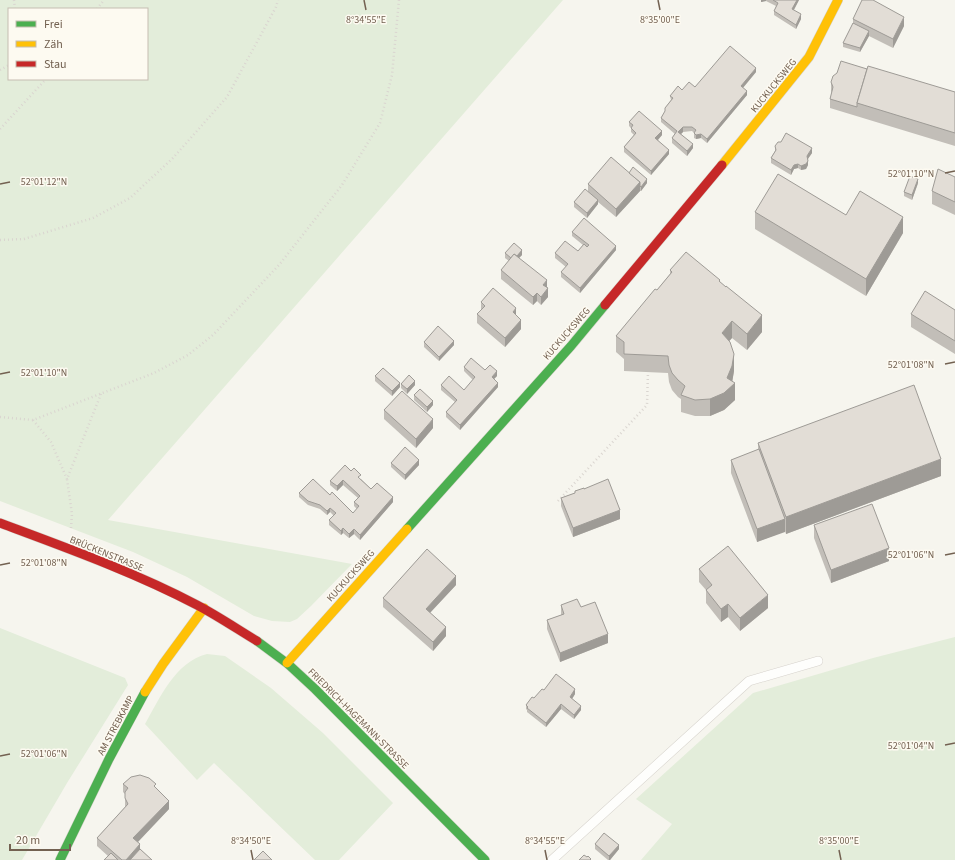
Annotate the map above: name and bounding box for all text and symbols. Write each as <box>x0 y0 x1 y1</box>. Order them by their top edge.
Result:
legend <box>8 8 148 80</box>
text: 8°34'55"E <box>346 13 386 27</box>
text: 8°35'00"E <box>640 13 680 27</box>
text: Frei <box>44 16 63 33</box>
text: Zäh <box>44 36 63 53</box>
text: Stau <box>44 56 67 73</box>
street label: KUCKUCKSWEG <box>748 56 800 116</box>
text: 52°01'10"N <box>888 167 934 181</box>
text: 52°01'12"N <box>21 175 67 189</box>
street label: KUCKUCKSWEG <box>540 304 594 363</box>
text: 52°01'08"N <box>888 358 934 372</box>
text: 52°01'10"N <box>21 366 67 380</box>
street label: BRÜCKENSTRASSE <box>68 533 146 575</box>
street label: KUCKUCKSWEG <box>323 546 378 605</box>
text: 52°01'06"N <box>888 548 934 562</box>
text: 52°01'08"N <box>21 556 67 570</box>
street label: FRIEDRICH-HAGEMANN-STRASSE <box>305 665 412 772</box>
street label: AM STREBKAMP <box>94 693 138 758</box>
text: 52°01'04"N <box>888 739 934 753</box>
text: 52°01'06"N <box>21 747 67 761</box>
scale bar <box>10 826 70 852</box>
text: 20 m <box>16 832 40 849</box>
text: 8°34'50"E <box>231 834 271 848</box>
text: 8°34'55"E <box>525 834 565 848</box>
text: 8°35'00"E <box>819 834 859 848</box>

